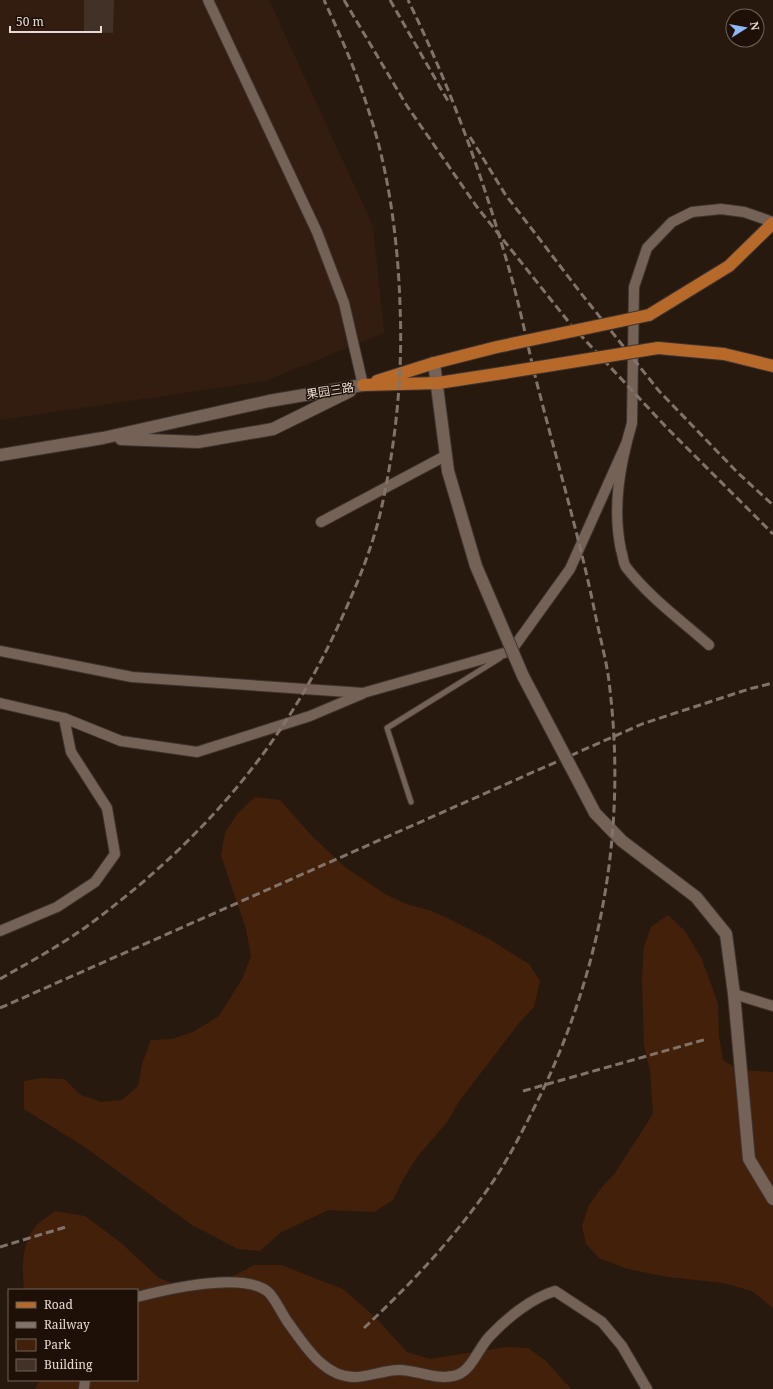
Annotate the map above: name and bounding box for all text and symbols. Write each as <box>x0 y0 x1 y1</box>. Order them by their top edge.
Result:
scale bar <box>10 8 101 34</box>
north arrow <box>725 8 765 48</box>
text: 50 m <box>16 13 44 30</box>
text: N <box>747 20 764 32</box>
street label: 果园三路 <box>305 378 355 403</box>
legend <box>8 1289 138 1381</box>
text: Road <box>44 1296 74 1313</box>
text: Railway <box>44 1316 90 1333</box>
text: Park <box>44 1336 72 1353</box>
text: Building <box>44 1356 93 1373</box>

